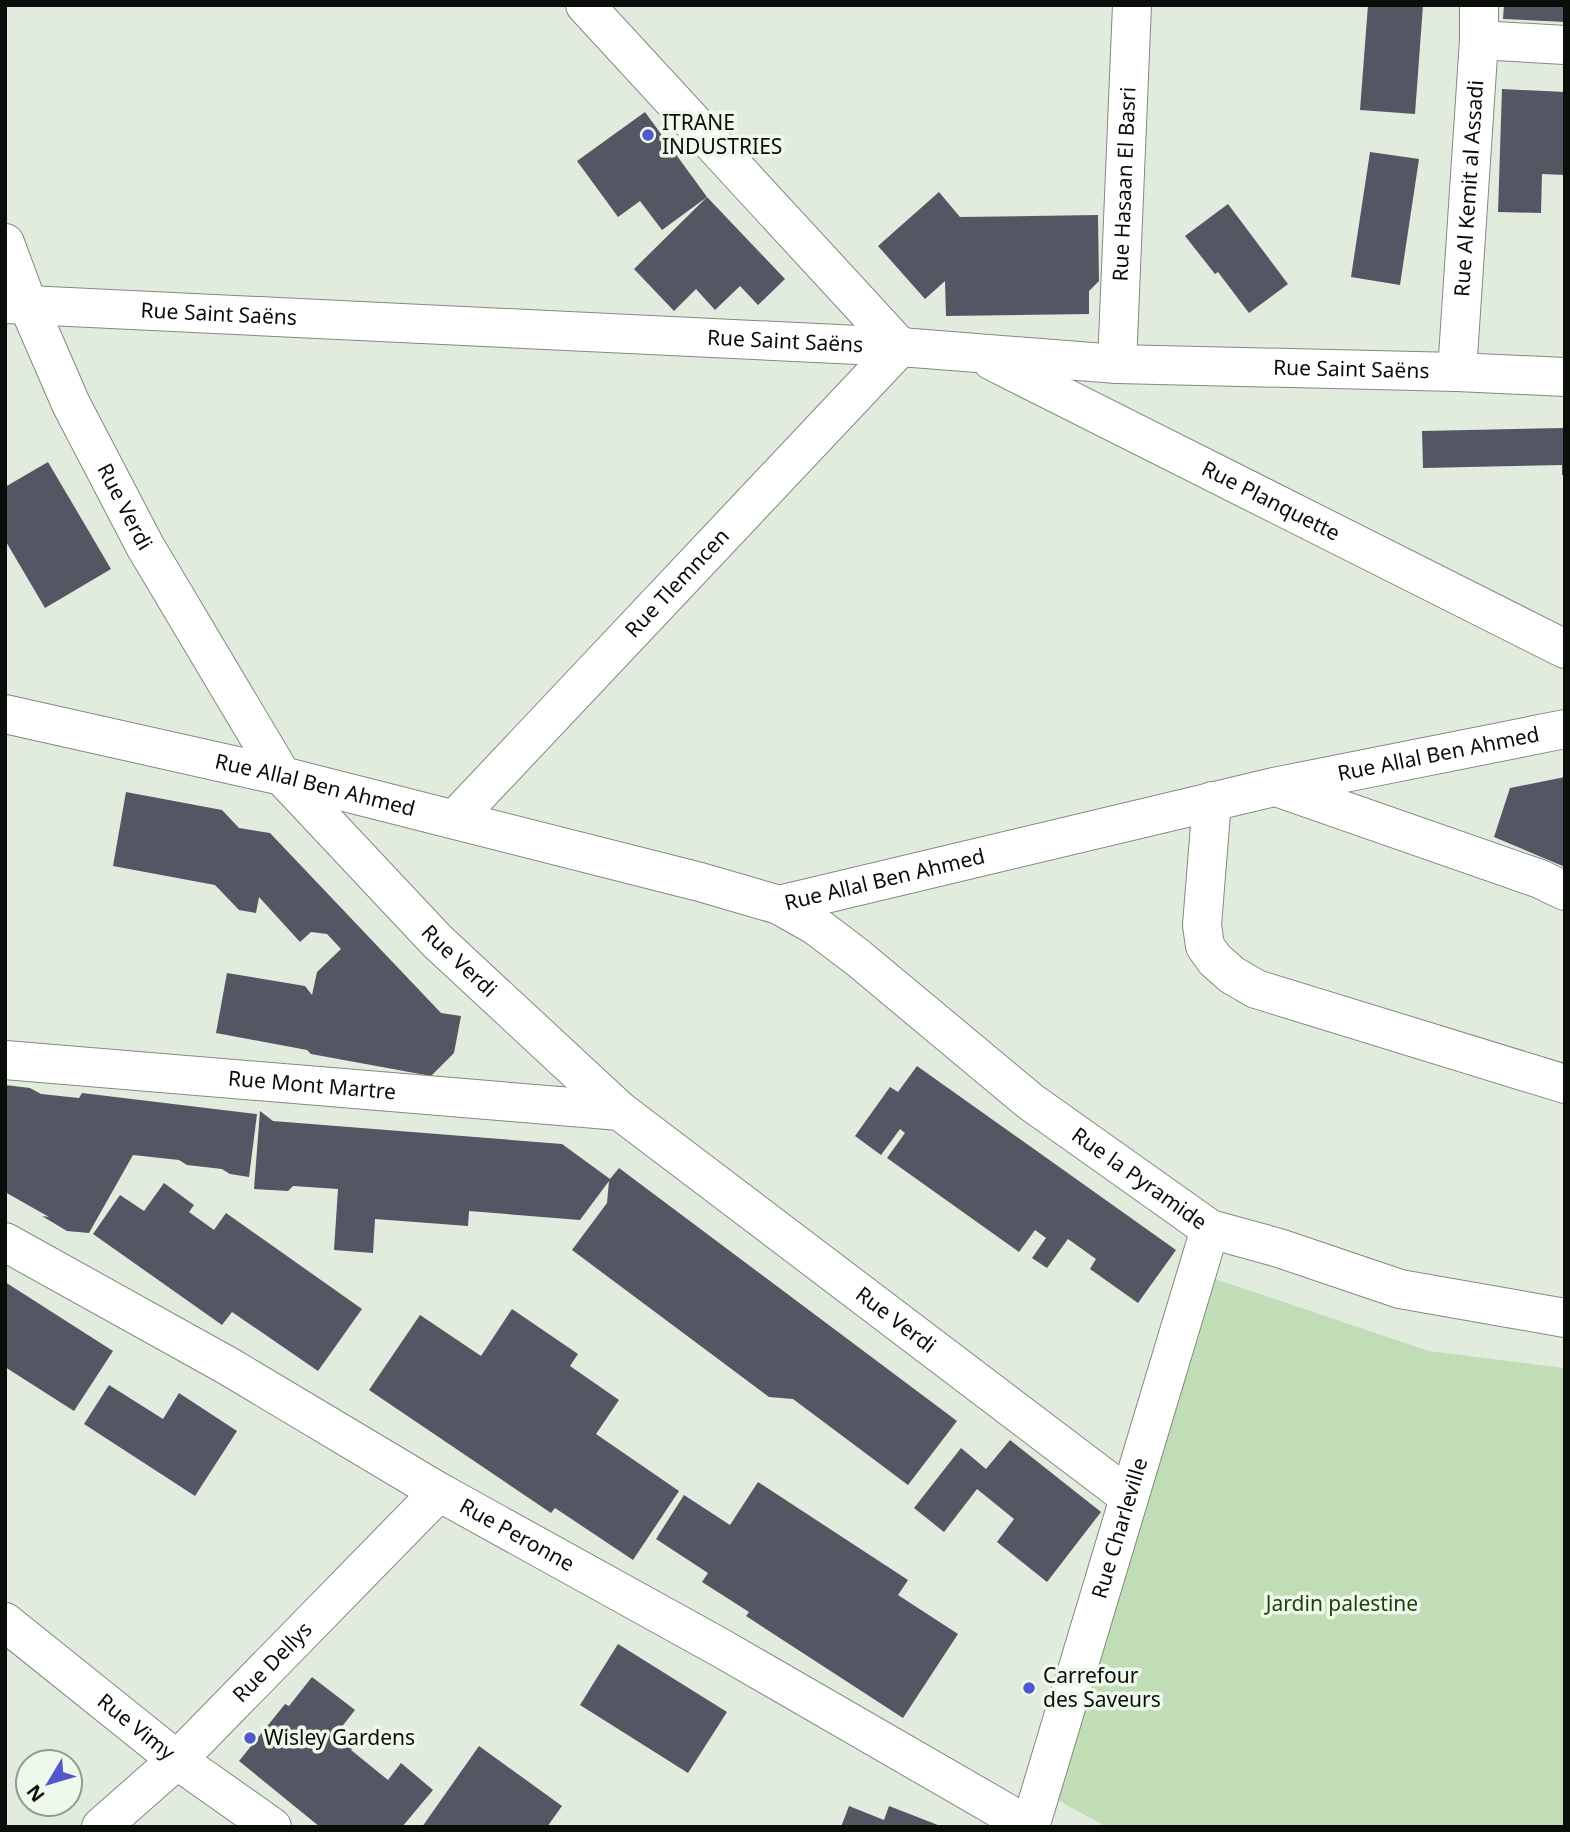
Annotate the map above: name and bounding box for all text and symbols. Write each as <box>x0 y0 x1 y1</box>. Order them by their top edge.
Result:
street label: Rue Al Kemit al Assadi <box>1447 79 1489 298</box>
street label: Rue Hasaan El Basri <box>1105 86 1142 282</box>
place label: ITRANE INDUSTRIES <box>662 108 782 160</box>
marker: ITRANE INDUSTRIES <box>640 127 656 143</box>
street label: Rue Saint Saëns <box>140 295 298 331</box>
street label: Rue Saint Saëns <box>706 323 864 358</box>
street label: Rue Saint Saëns <box>1273 353 1430 384</box>
street label: Rue Planquette <box>1197 454 1345 547</box>
street label: Rue Verdi <box>91 458 159 555</box>
street label: Rue Tlemncen <box>618 522 735 643</box>
street label: Rue Allal Ben Ahmed <box>1335 719 1542 787</box>
street label: Rue Allal Ben Ahmed <box>212 746 418 822</box>
street label: Rue Allal Ben Ahmed <box>781 841 987 916</box>
street label: Rue Verdi <box>416 918 503 1003</box>
street label: Rue Mont Martre <box>227 1064 397 1105</box>
street label: Rue la Pyramide <box>1067 1120 1213 1235</box>
street label: Rue Verdi <box>850 1280 942 1359</box>
street label: Rue Charleville <box>1085 1454 1153 1602</box>
street label: Rue Peronne <box>455 1491 580 1577</box>
park label: Jardin palestine <box>1264 1589 1418 1617</box>
street label: Rue Dellys <box>226 1615 318 1708</box>
place label: Carrefour des Saveurs <box>1043 1661 1161 1713</box>
marker: Carrefour des Saveurs <box>1021 1680 1037 1696</box>
street label: Rue Vimy <box>92 1687 181 1766</box>
place label: Wisley Gardens <box>264 1723 415 1751</box>
marker: Wisley Gardens <box>242 1730 258 1746</box>
north arrow <box>14 1748 84 1818</box>
text: N <box>21 1779 51 1808</box>

